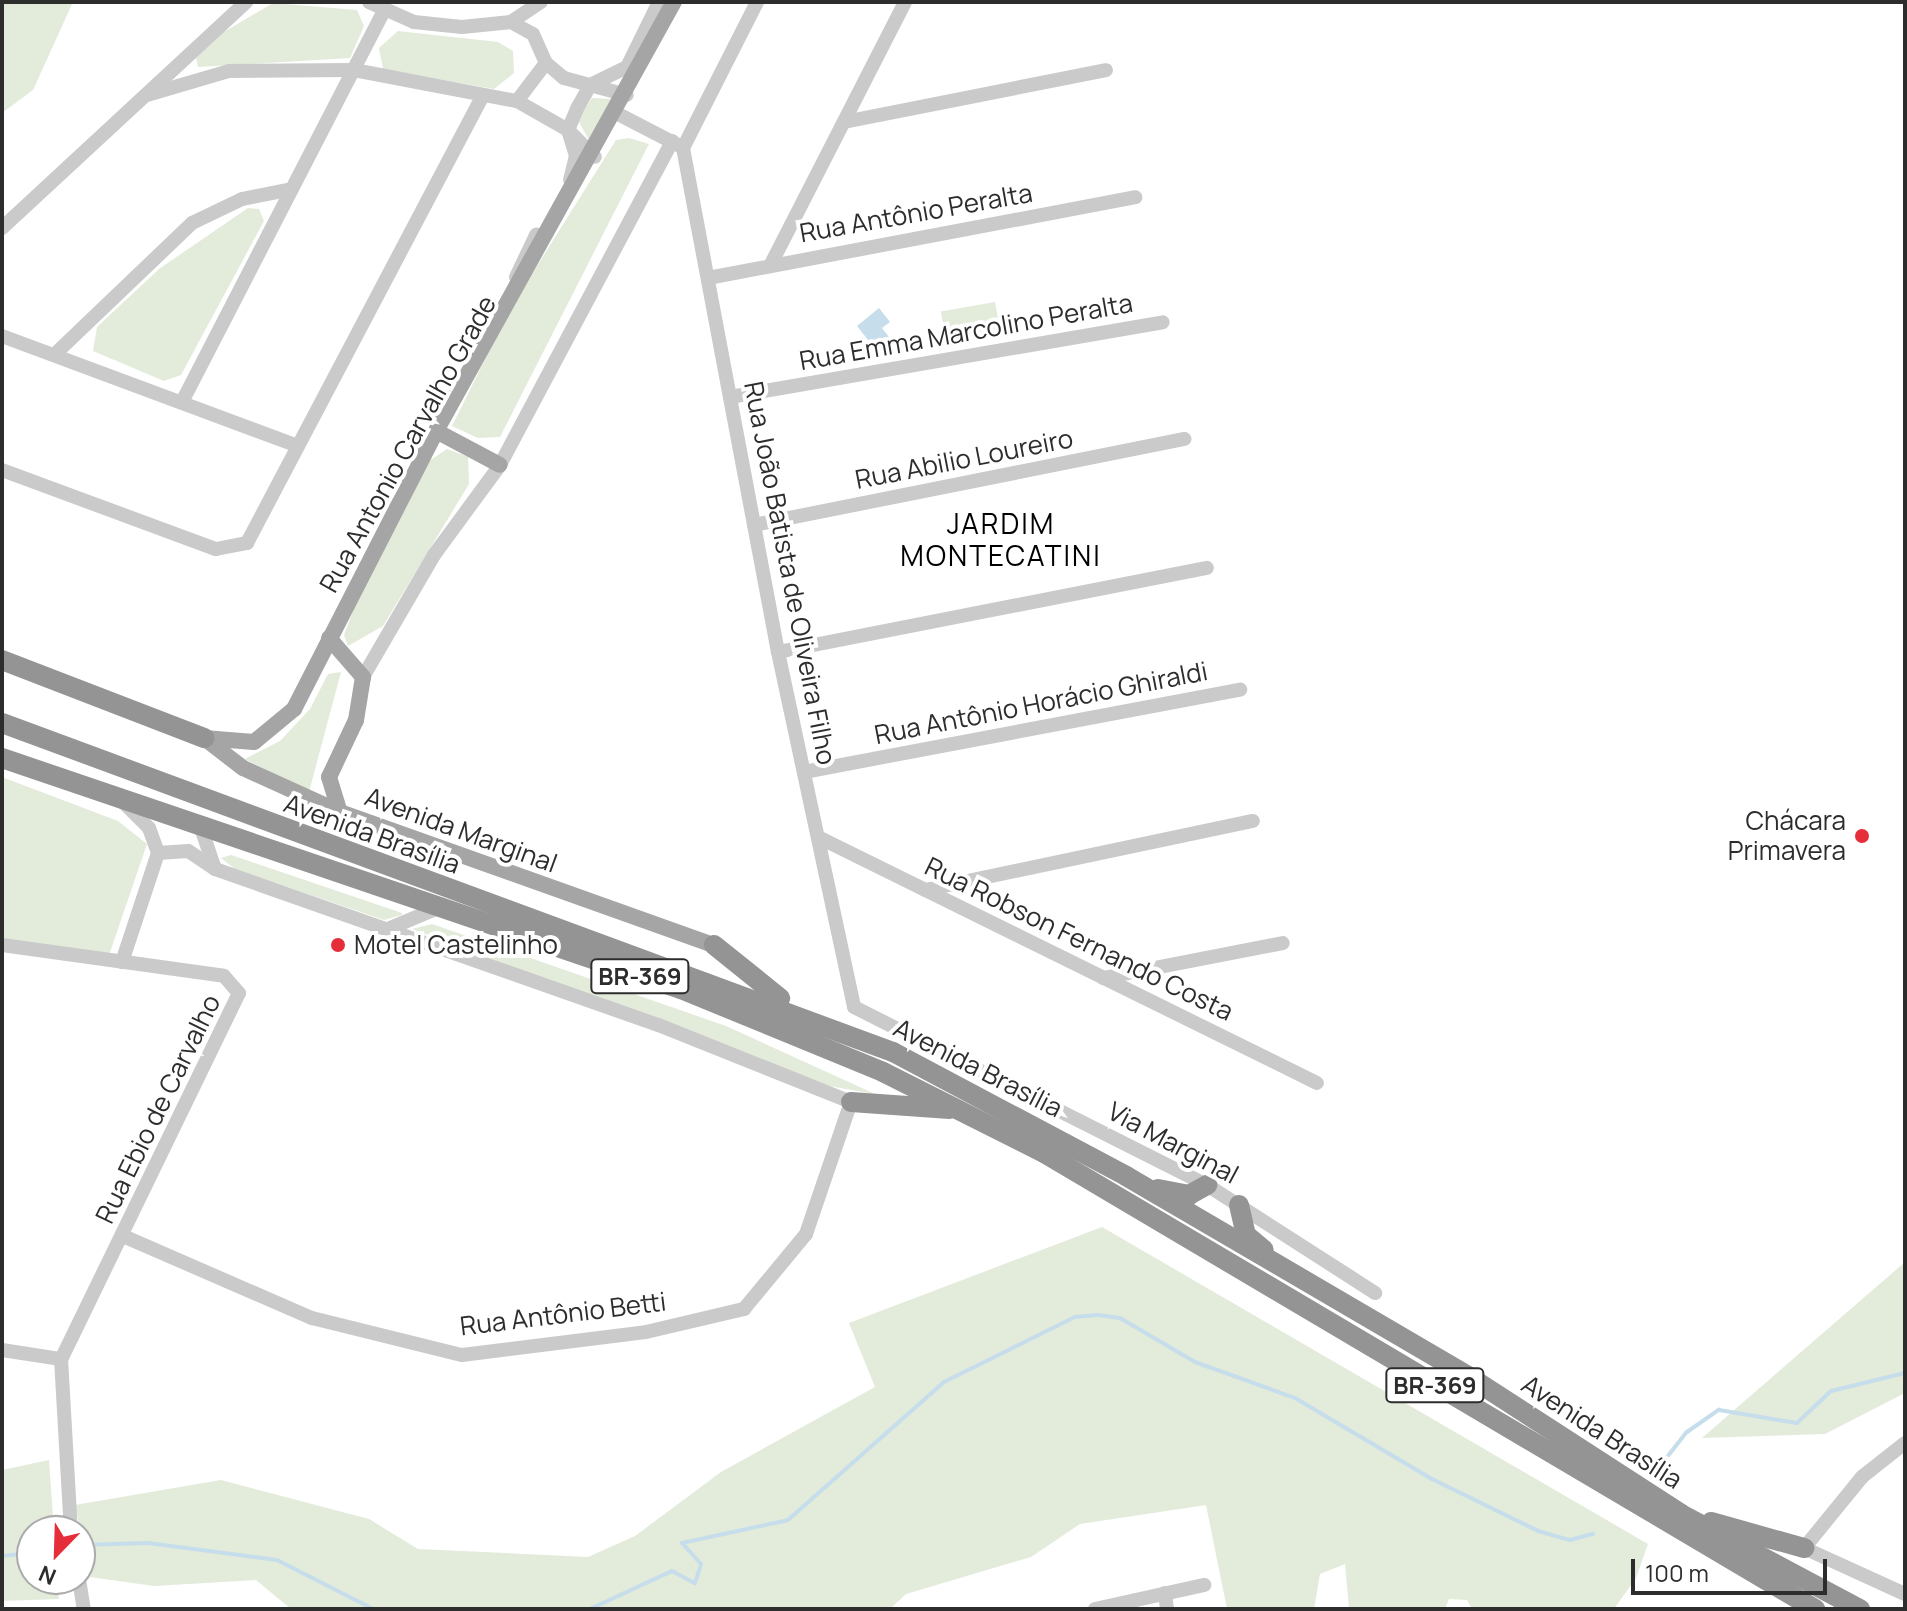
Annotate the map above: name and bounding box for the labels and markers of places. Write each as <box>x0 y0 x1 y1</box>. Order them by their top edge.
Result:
place label: Chácara Primavera <box>1728 805 1846 866</box>
marker: Chácara Primavera <box>1853 827 1871 845</box>
place label: Motel Castelinho <box>354 929 558 961</box>
marker: Motel Castelinho <box>329 936 347 954</box>

